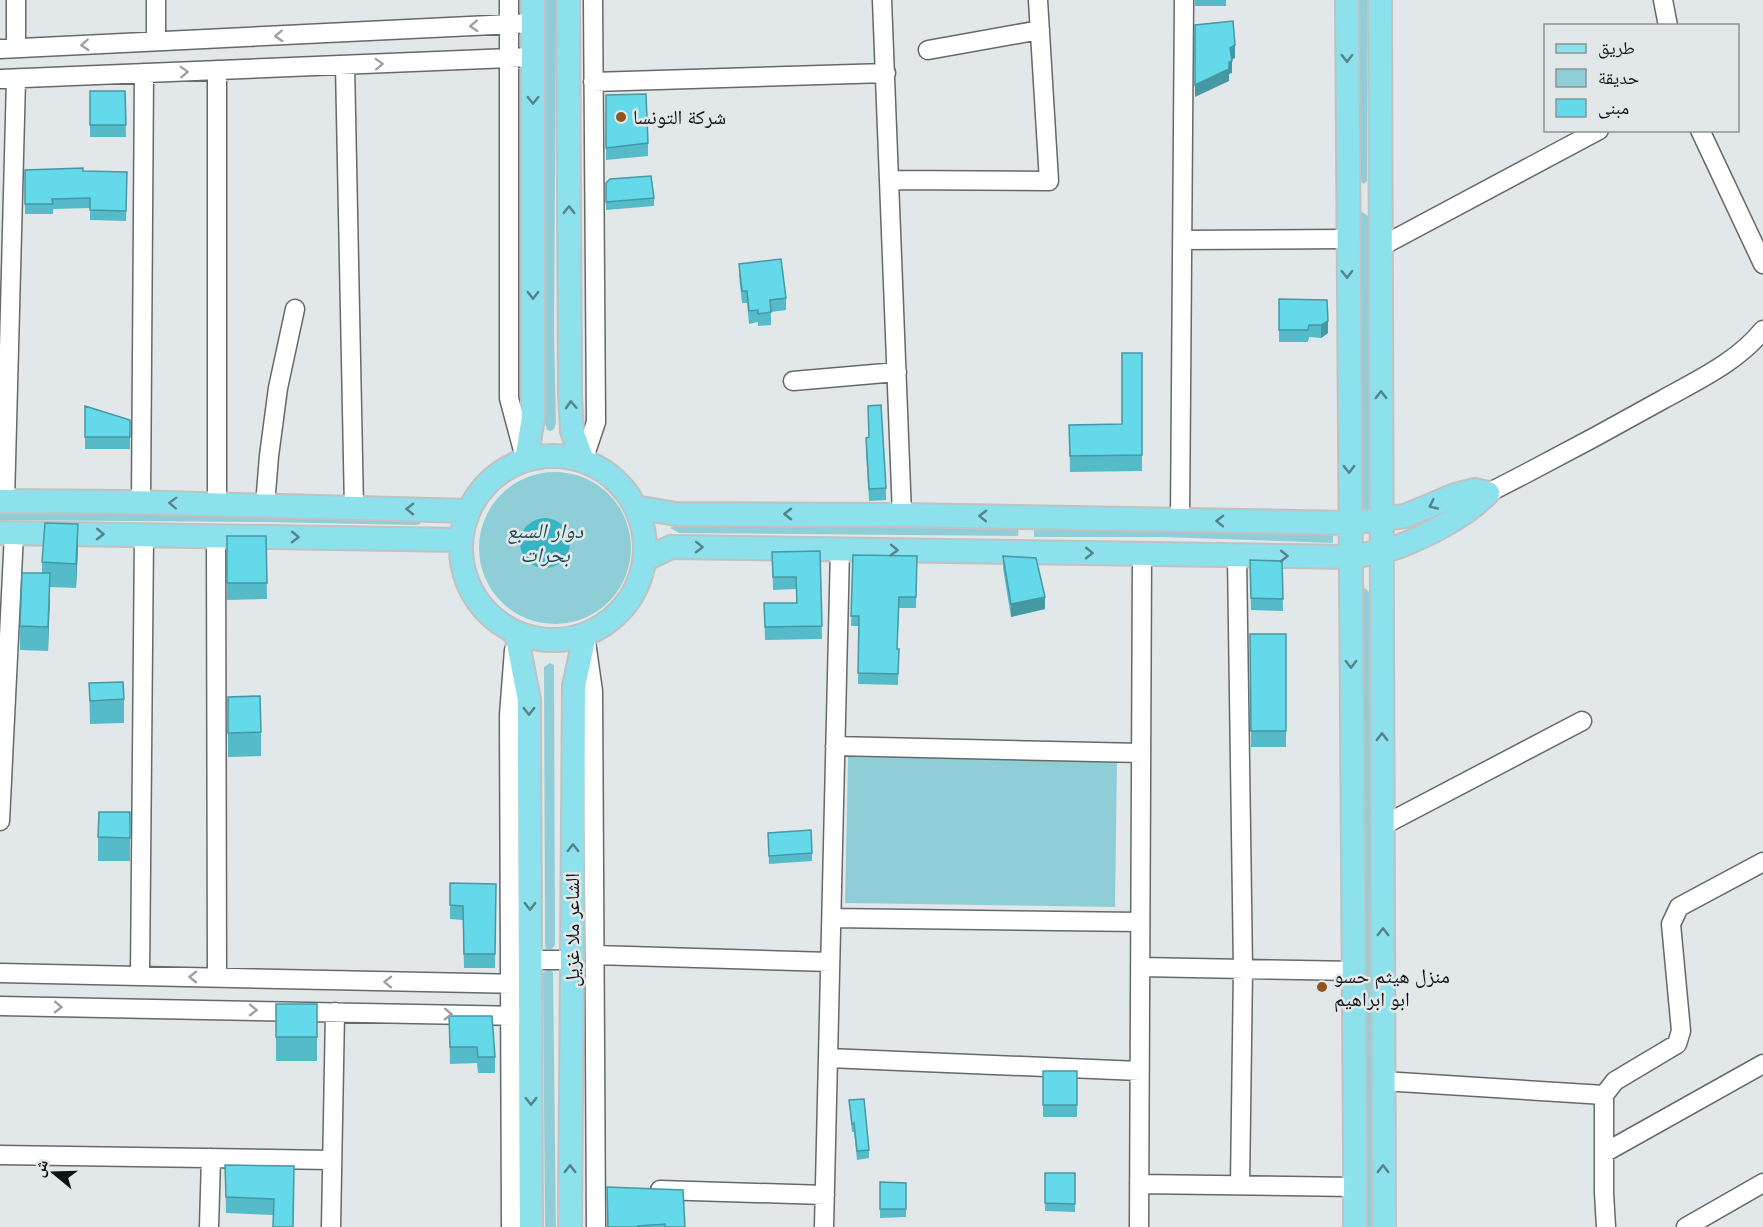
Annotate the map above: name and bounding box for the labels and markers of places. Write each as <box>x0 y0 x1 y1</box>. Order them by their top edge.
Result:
place label: شركة التونسا <box>633 106 726 130</box>
marker: شركة التونسا <box>614 110 628 124</box>
place label: منزل هيثم حسو ابو ابراهيم <box>1334 965 1450 1013</box>
marker: منزل هيثم حسو ابو ابراهيم <box>1315 980 1329 994</box>

